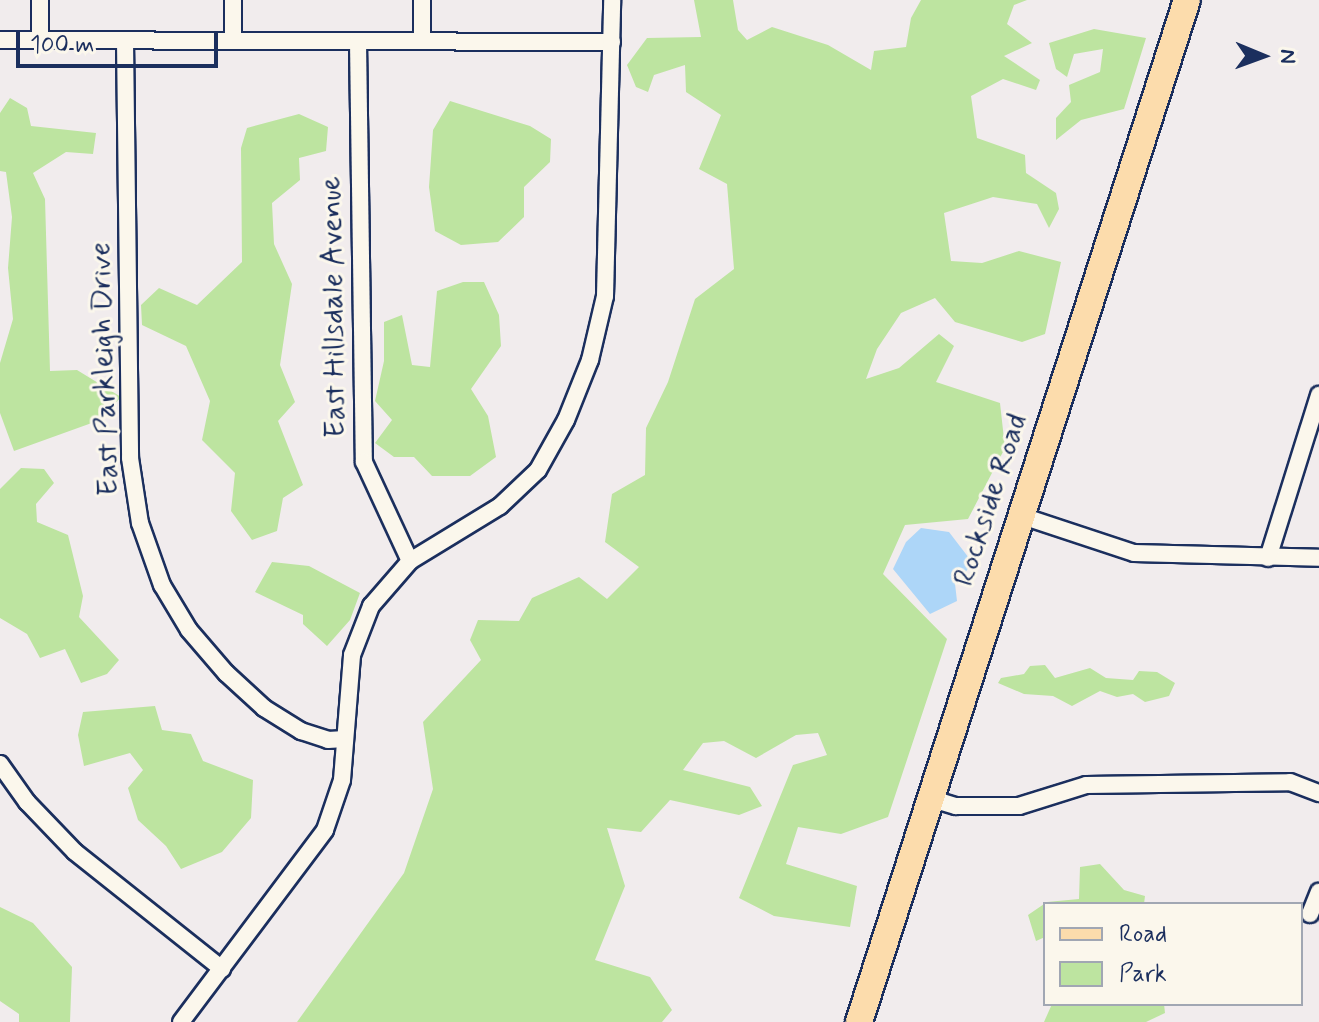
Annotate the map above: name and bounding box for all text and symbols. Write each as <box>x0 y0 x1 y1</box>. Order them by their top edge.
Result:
scale bar <box>20 16 222 66</box>
north arrow <box>1223 16 1303 96</box>
text: 100 m <box>30 30 94 61</box>
text: N <box>1273 49 1301 64</box>
street label: East Hillsdale Avenue <box>314 173 354 441</box>
street label: East Parkleigh Drive <box>83 243 127 495</box>
street label: Rockside Road <box>946 410 1036 590</box>
legend <box>1043 902 1303 1006</box>
text: Road <box>1119 919 1167 950</box>
text: Park <box>1119 959 1167 990</box>

